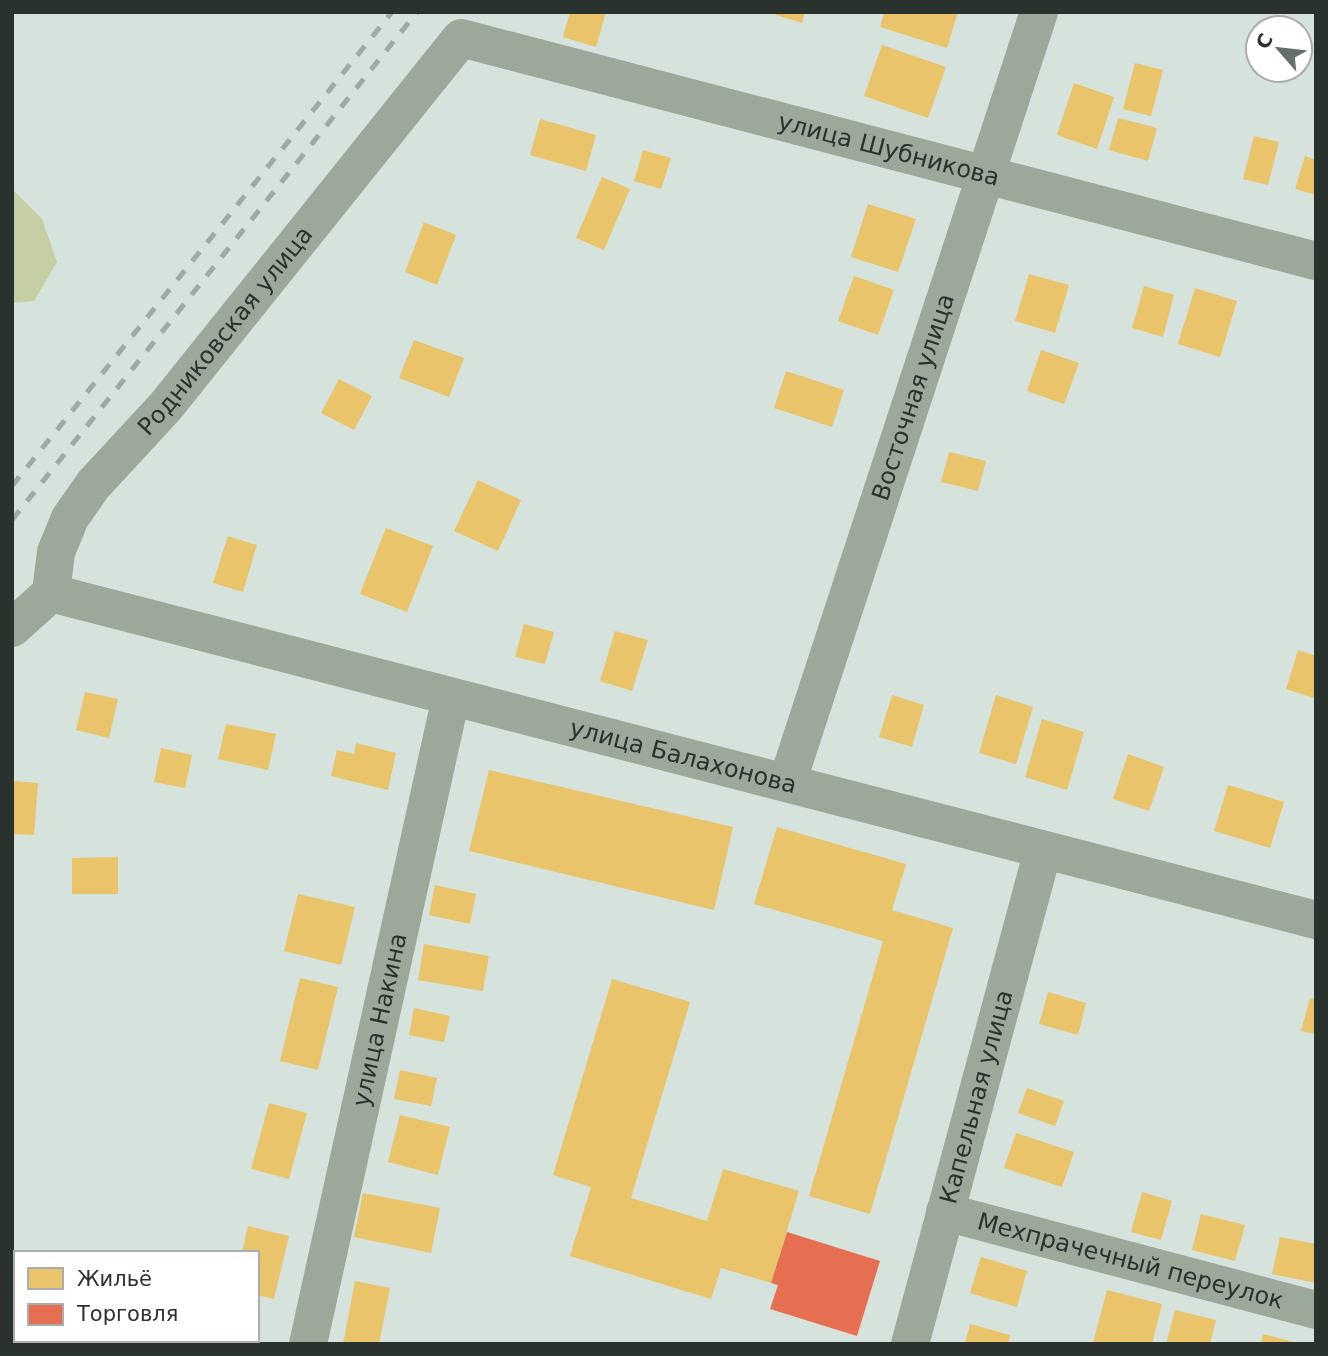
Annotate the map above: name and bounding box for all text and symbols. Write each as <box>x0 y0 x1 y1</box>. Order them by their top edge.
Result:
north arrow <box>1244 14 1314 84</box>
text: С <box>1251 30 1277 52</box>
street label: улица Шубникова <box>775 107 1003 192</box>
street label: Родниковская улица <box>132 221 318 441</box>
street label: Восточная улица <box>866 290 960 504</box>
street label: улица Балахонова <box>567 714 800 799</box>
street label: улица Накина <box>347 930 412 1109</box>
street label: Капельная улица <box>934 987 1019 1207</box>
street label: Мехпрачечный переулок <box>974 1207 1287 1315</box>
legend <box>14 1251 259 1342</box>
text: Жильё <box>77 1267 152 1291</box>
text: Торговля <box>76 1302 178 1326</box>

